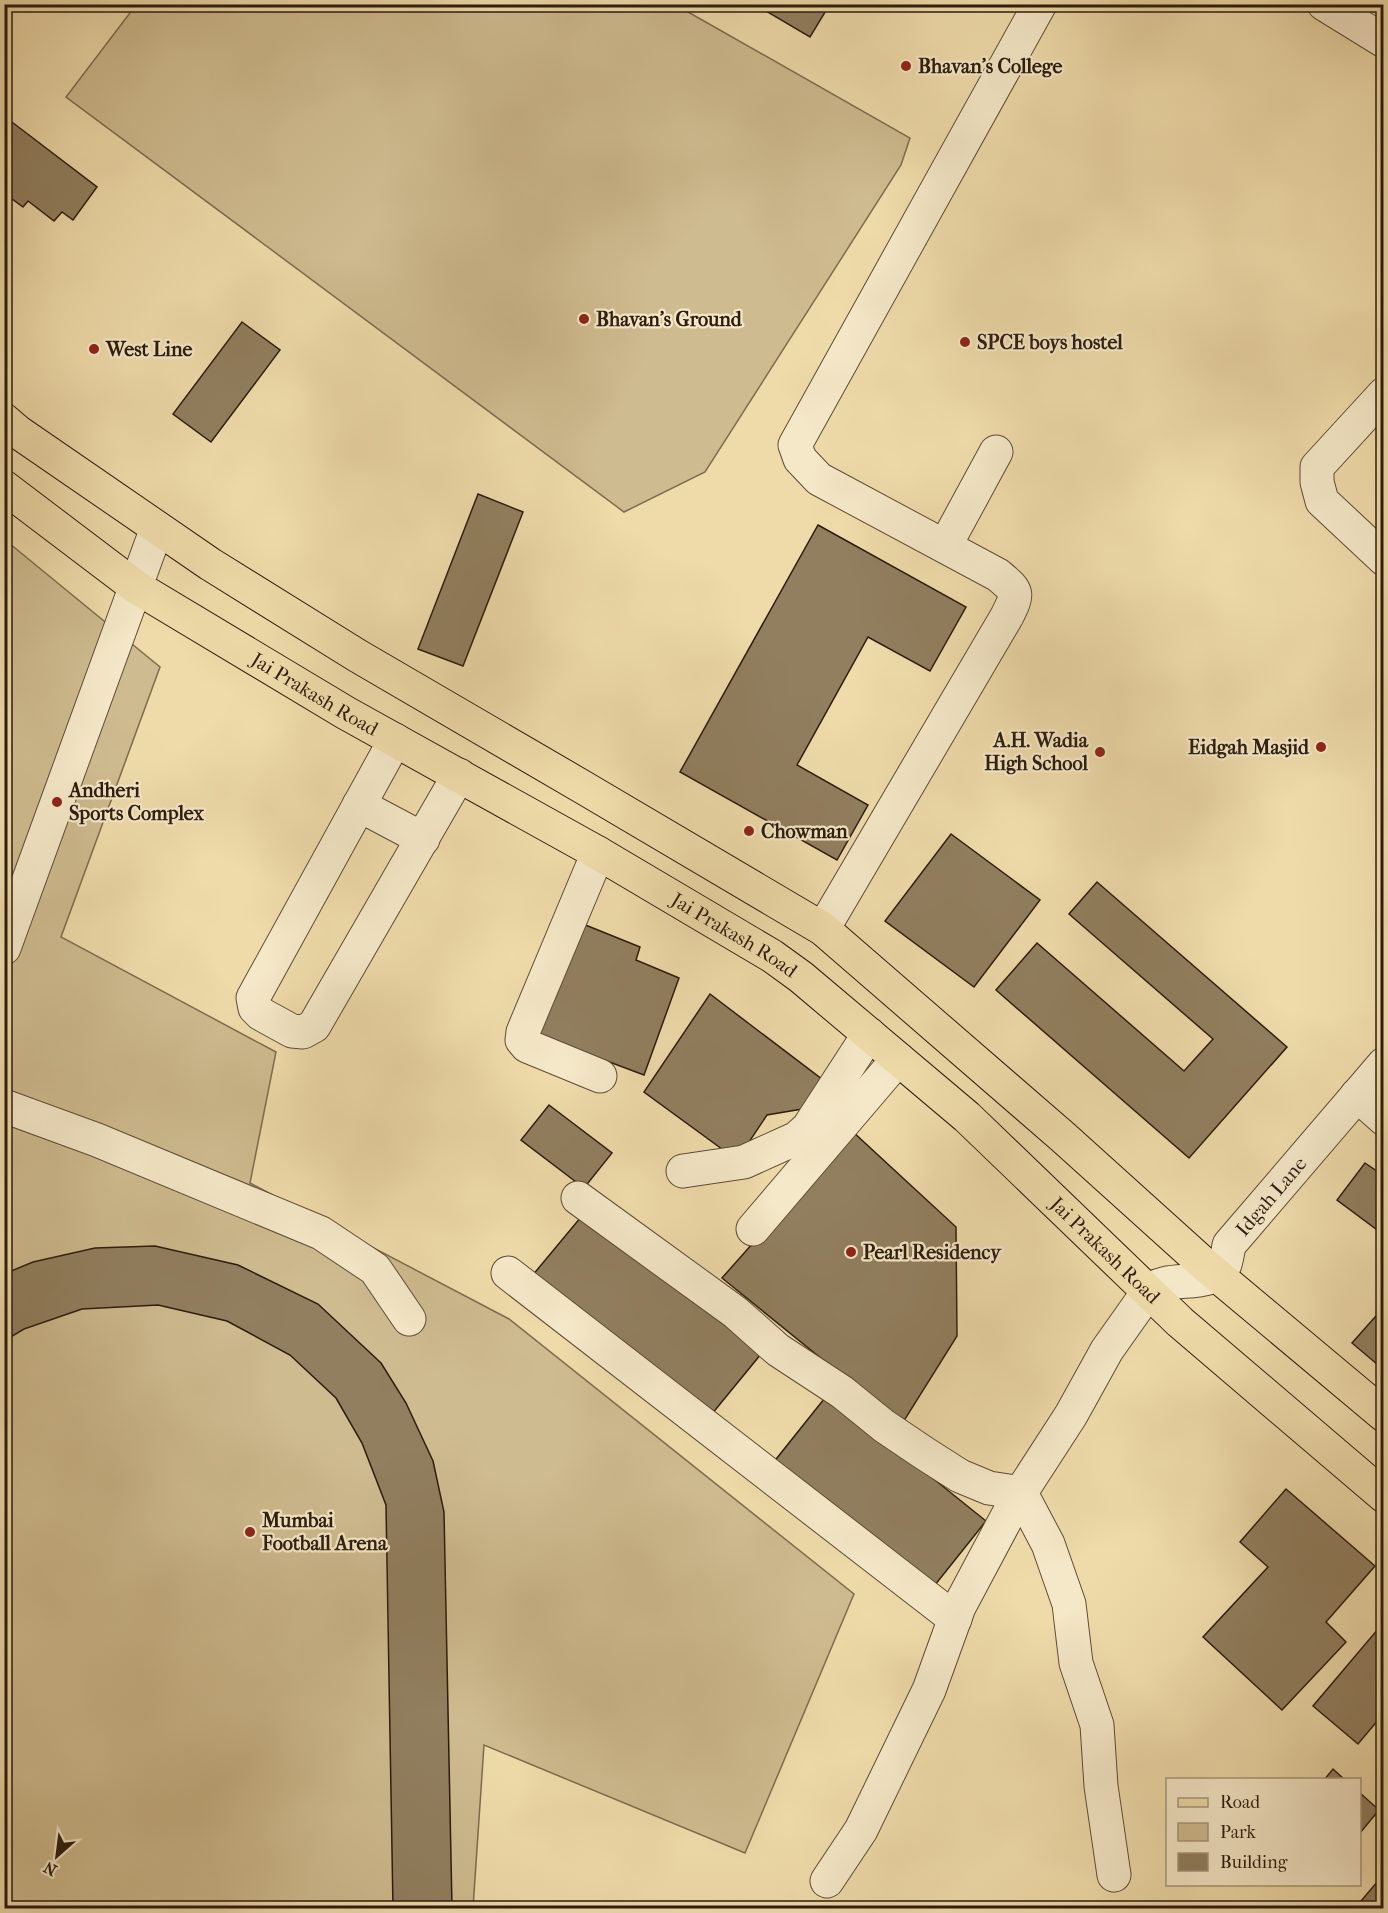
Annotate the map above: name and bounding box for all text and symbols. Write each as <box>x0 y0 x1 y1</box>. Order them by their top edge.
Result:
place label: Bhavan's College <box>918 55 1062 78</box>
marker: Bhavan's College <box>899 59 913 73</box>
place label: Bhavan's Ground <box>596 308 743 331</box>
marker: Bhavan's Ground <box>577 312 591 326</box>
place label: SPCE boys hostel <box>977 331 1123 354</box>
marker: SPCE boys hostel <box>958 335 972 349</box>
place label: West Line <box>105 338 192 361</box>
marker: West Line <box>87 342 101 356</box>
street label: Jai Prakash Road <box>246 646 383 741</box>
place label: A.H. Wadia High School <box>984 729 1089 775</box>
place label: Eidgah Masjid <box>1188 736 1310 759</box>
marker: Eidgah Masjid <box>1314 740 1328 754</box>
marker: A.H. Wadia High School <box>1093 745 1107 759</box>
place label: Andheri Sports Complex <box>67 779 205 825</box>
marker: Andheri Sports Complex <box>50 795 64 809</box>
place label: Chowman <box>761 820 848 843</box>
marker: Chowman <box>742 824 756 838</box>
street label: Jai Prakash Road <box>666 887 803 983</box>
street label: Idgah Lane <box>1231 1152 1311 1240</box>
street label: Jai Prakash Road <box>1044 1191 1166 1309</box>
place label: Pearl Residency <box>863 1241 1002 1264</box>
marker: Pearl Residency <box>844 1245 858 1259</box>
place label: Mumbai Football Arena <box>261 1509 388 1555</box>
marker: Mumbai Football Arena <box>243 1525 257 1539</box>
legend <box>1166 1778 1361 1886</box>
text: Road <box>1220 1792 1260 1813</box>
text: Park <box>1220 1822 1257 1843</box>
north arrow <box>27 1826 87 1886</box>
text: Building <box>1220 1852 1288 1873</box>
text: N <box>40 1857 60 1880</box>

